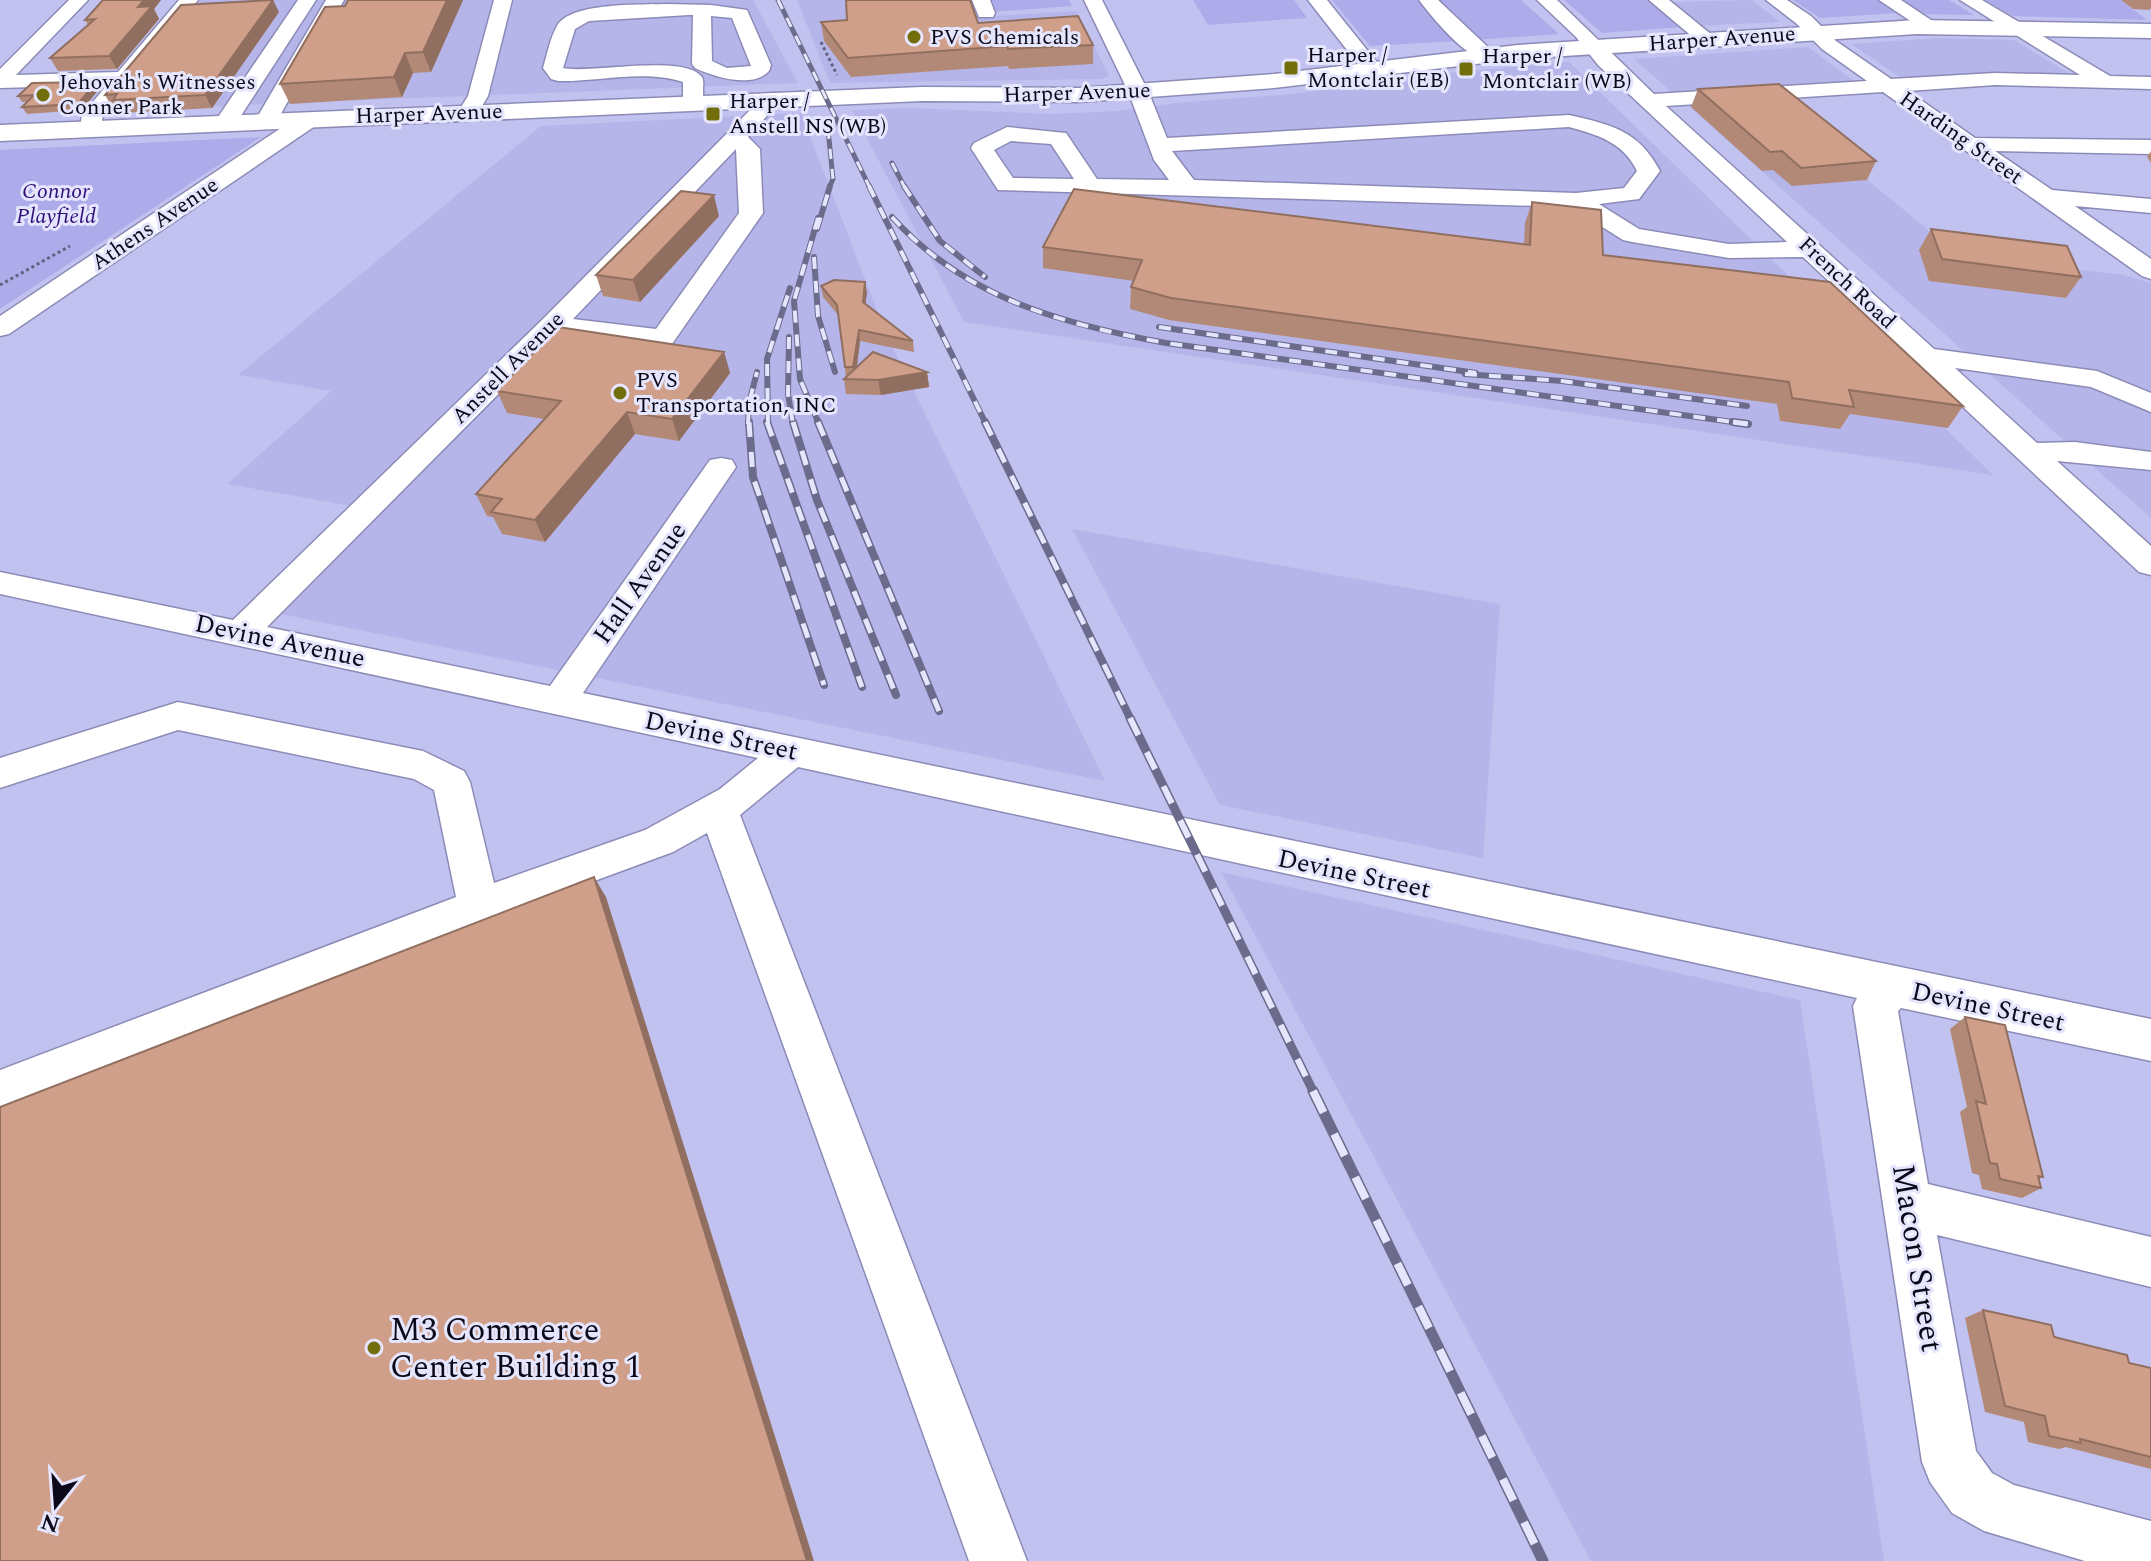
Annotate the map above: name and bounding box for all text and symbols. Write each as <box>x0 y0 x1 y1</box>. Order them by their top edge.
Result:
street label: Harper Avenue <box>1647 17 1797 61</box>
place label: PVS Chemicals <box>930 21 1079 54</box>
marker: PVS Chemicals <box>905 28 923 46</box>
place label: Harper / Montclair (EB) <box>1307 39 1449 97</box>
place label: Harper / Montclair (WB) <box>1482 40 1632 98</box>
marker: Harper / Montclair (EB) <box>1282 59 1300 77</box>
marker: Harper / Montclair (WB) <box>1457 60 1475 78</box>
place label: Jehovah's Witnesses Conner Park <box>59 66 256 124</box>
street label: Harper Avenue <box>1003 74 1151 112</box>
street label: Harding Street <box>1892 83 2030 193</box>
place label: Harper / Anstell NS (WB) <box>729 85 886 143</box>
marker: Jehovah's Witnesses Conner Park <box>34 86 52 104</box>
street label: Harper Avenue <box>355 95 503 133</box>
marker: Harper / Anstell NS (WB) <box>704 105 722 123</box>
street label: Athens Avenue <box>85 169 225 279</box>
park label: Connor Playfield <box>16 175 96 233</box>
street label: French Road <box>1791 229 1903 337</box>
street label: Anstell Avenue <box>444 304 572 432</box>
place label: PVS Transportation, INC <box>636 364 836 422</box>
marker: PVS Transportation, INC <box>611 384 629 402</box>
street label: Hall Avenue <box>583 514 697 652</box>
street label: Devine Avenue <box>191 603 369 679</box>
street label: Devine Street <box>641 700 801 772</box>
street label: Devine Street <box>1274 838 1434 910</box>
street label: Devine Street <box>1908 971 2068 1043</box>
street label: Macon Street <box>1878 1161 1956 1355</box>
place label: M3 Commerce Center Building 1 <box>390 1306 641 1392</box>
marker: M3 Commerce Center Building 1 <box>365 1339 383 1357</box>
north arrow <box>16 1465 96 1545</box>
text: N <box>37 1504 64 1541</box>

